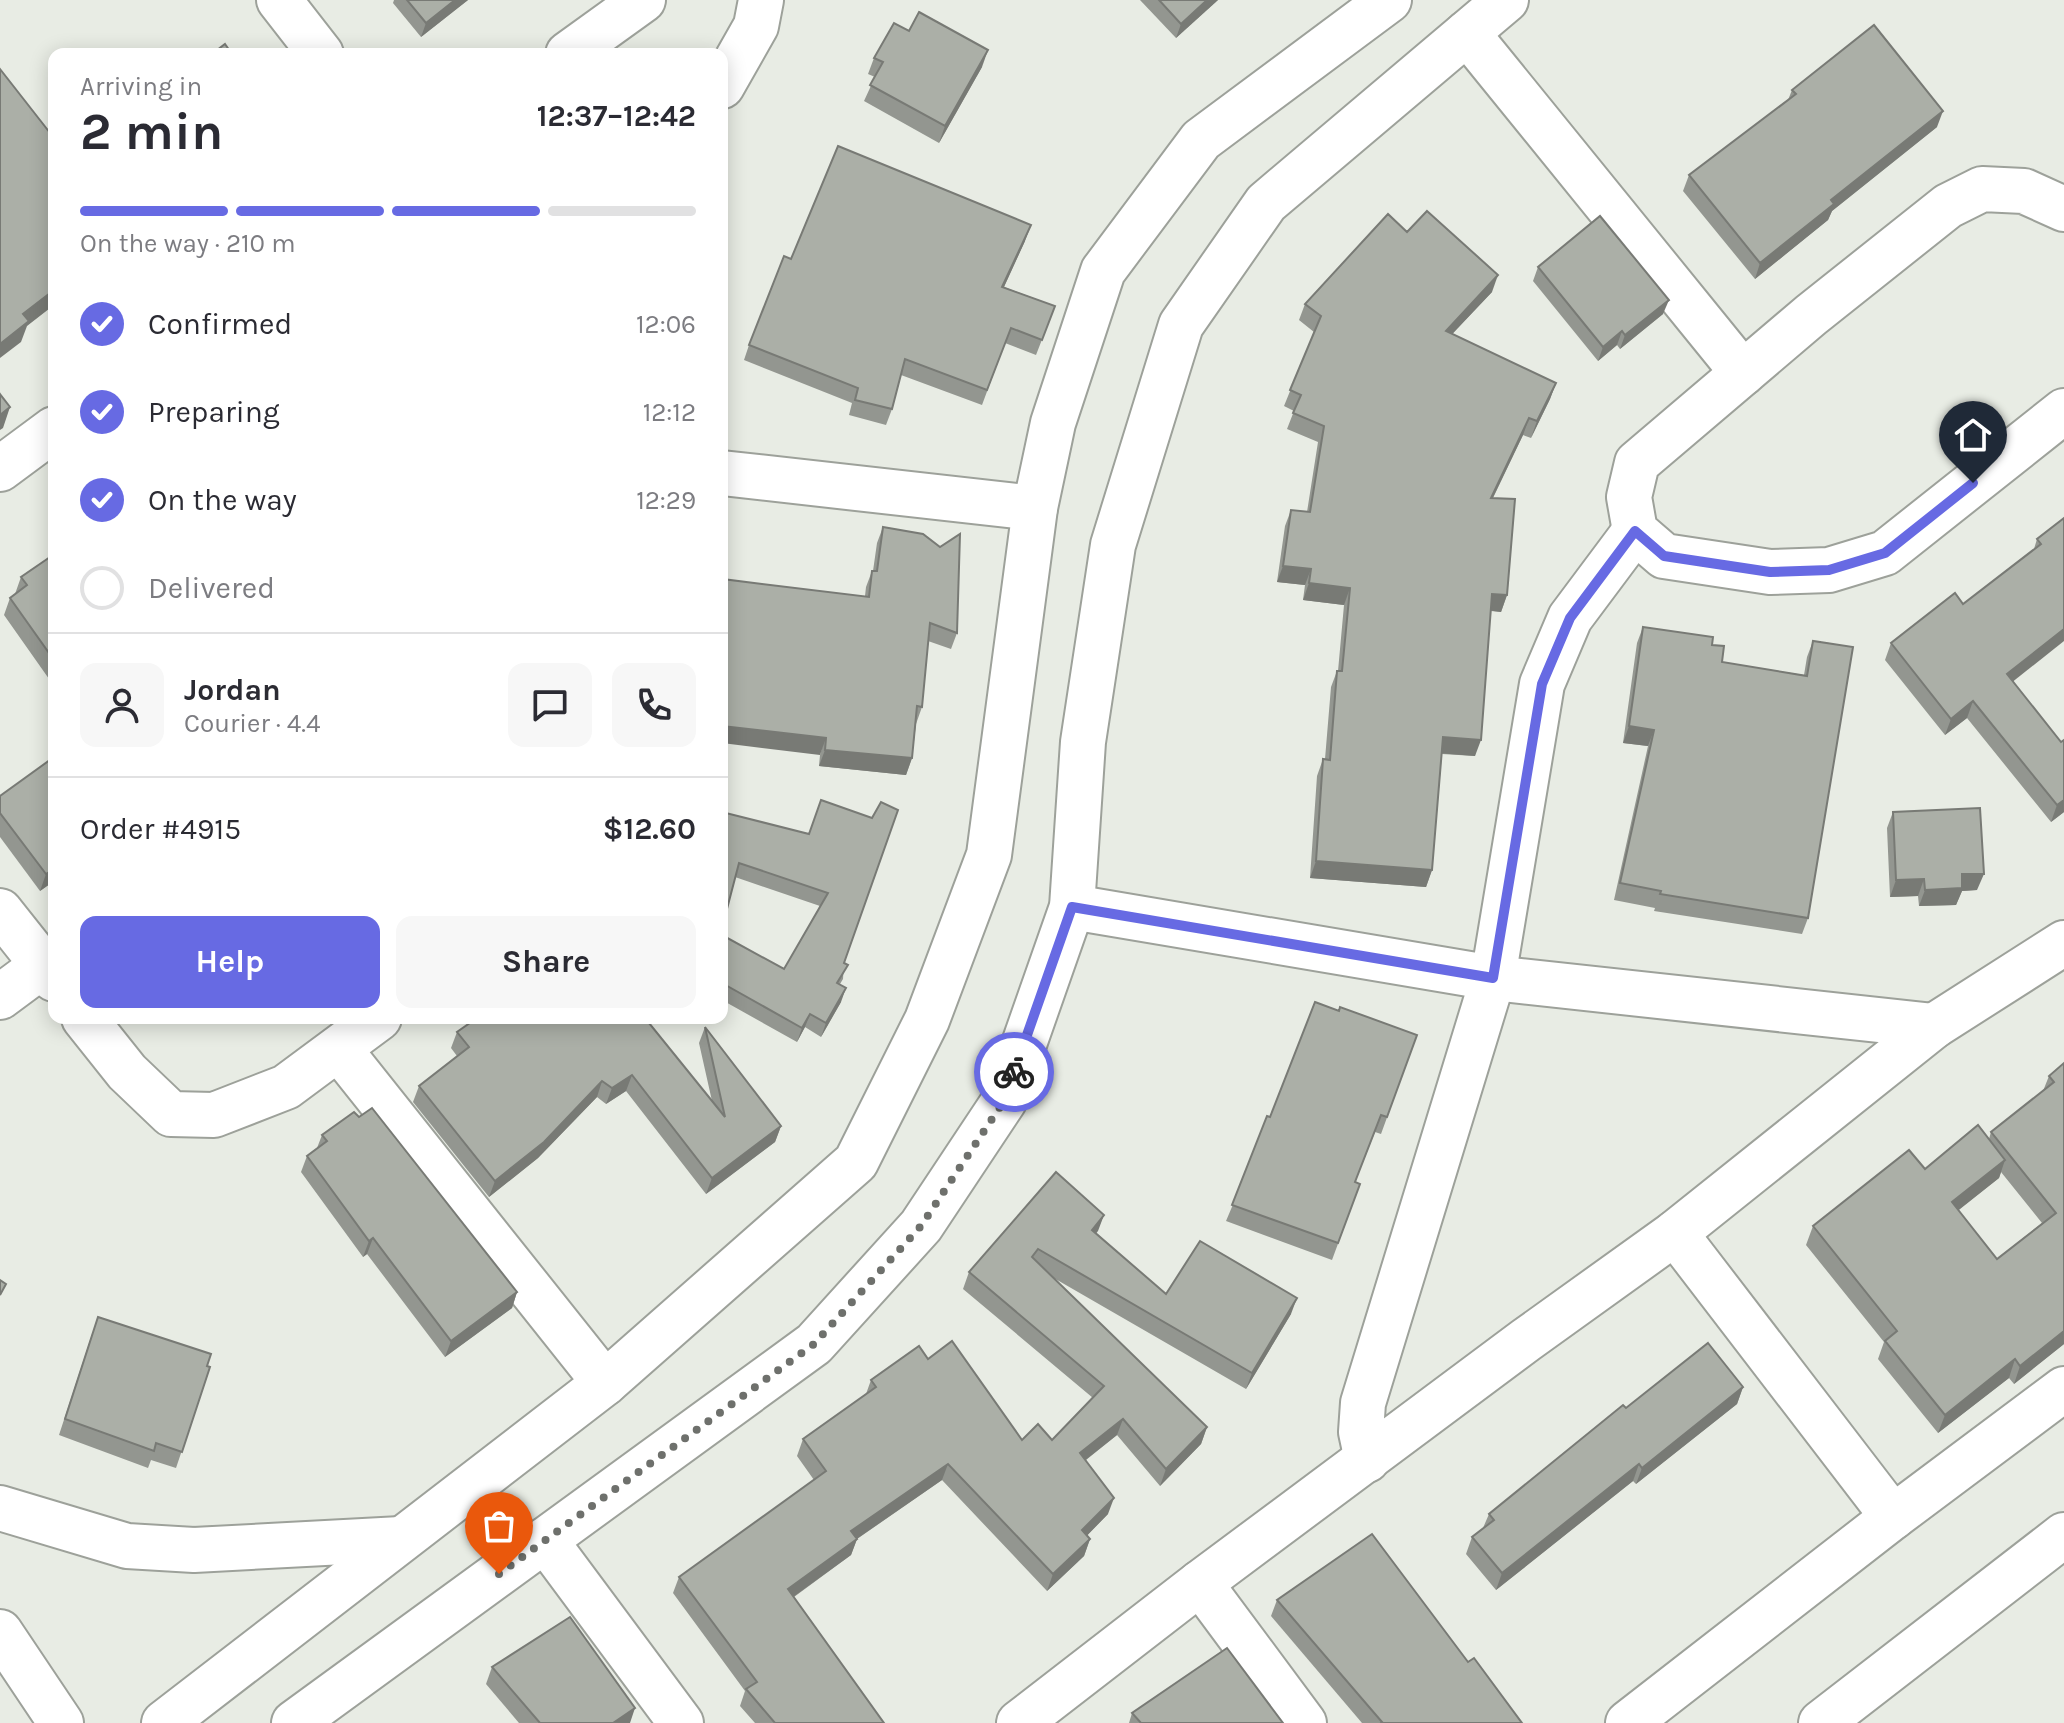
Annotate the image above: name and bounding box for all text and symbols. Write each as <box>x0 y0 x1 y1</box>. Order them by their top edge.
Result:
text: Arriving in <box>80 71 202 102</box>
text: 12:37–12:42 <box>537 98 696 134</box>
text: 2 min <box>80 101 223 162</box>
text: On the way · 210 m <box>80 228 295 259</box>
icon: check <box>80 302 124 346</box>
text: Confirmed <box>148 306 292 342</box>
text: 12:06 <box>636 309 696 340</box>
icon: check <box>80 390 124 434</box>
text: Preparing <box>148 394 280 430</box>
text: 12:12 <box>643 397 696 428</box>
pin <box>1939 401 2007 483</box>
icon: home <box>1951 413 1995 457</box>
icon: check <box>80 478 124 522</box>
text: On the way <box>148 482 297 518</box>
text: 12:29 <box>636 485 696 516</box>
text: Delivered <box>148 570 275 606</box>
button: person <box>80 663 164 747</box>
button: chat <box>508 663 592 747</box>
button: phone <box>612 663 696 747</box>
text: Jordan <box>184 672 281 708</box>
text: Courier · 4.4 <box>184 708 320 739</box>
text: Order #4915 <box>80 811 241 847</box>
text: $12.60 <box>603 811 696 847</box>
button: Help <box>80 916 380 1008</box>
button: Share <box>396 916 696 1008</box>
courier <box>974 1032 1054 1112</box>
icon: bike <box>992 1050 1036 1094</box>
pin <box>465 1492 533 1574</box>
icon: bag <box>477 1504 521 1548</box>

